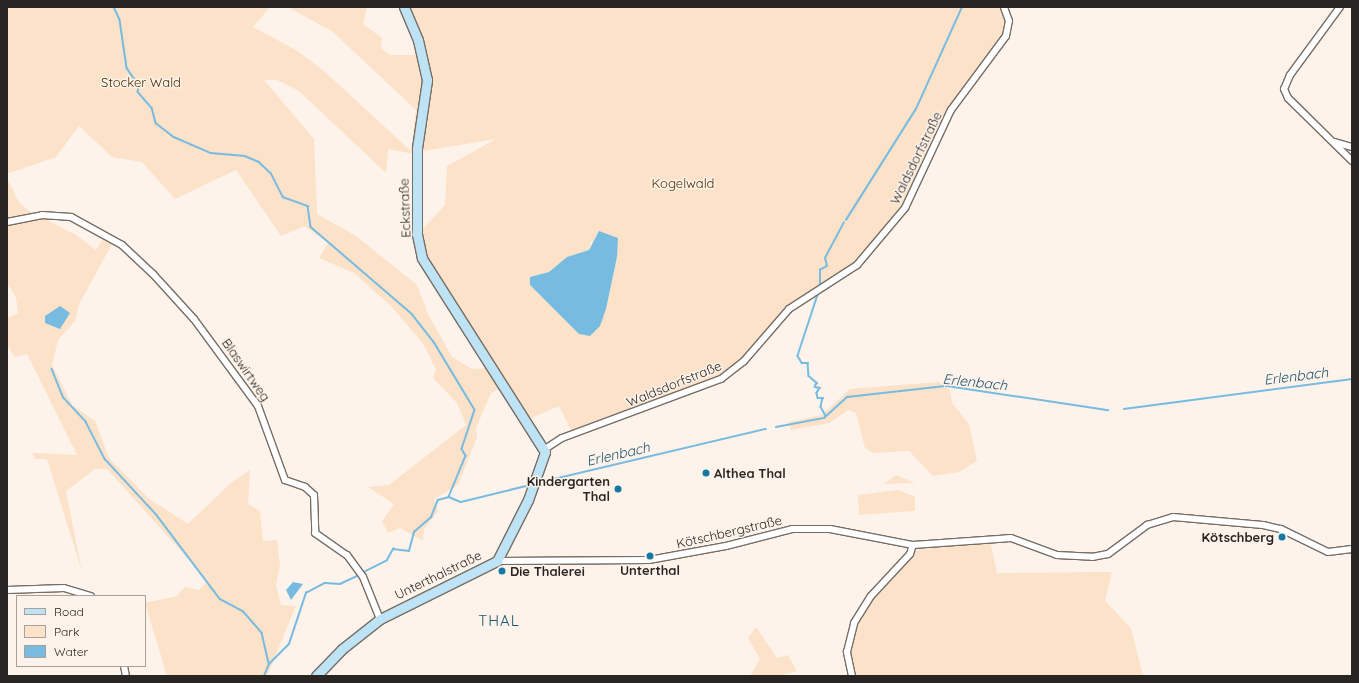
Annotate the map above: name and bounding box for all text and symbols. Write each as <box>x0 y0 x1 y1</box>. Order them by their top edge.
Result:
park label: Stocker Wald <box>101 74 181 90</box>
street label: Waldsdorfstraße <box>887 109 945 207</box>
park label: Kogelwald <box>652 175 714 191</box>
street label: Eckstraße <box>396 178 414 238</box>
street label: Blaswirtweg <box>219 336 273 404</box>
street label: Waldsdorfstraße <box>624 358 724 410</box>
water label: Erlenbach <box>1263 364 1329 388</box>
water label: Erlenbach <box>942 370 1008 394</box>
water label: Erlenbach <box>585 439 651 469</box>
place label: Althea Thal <box>714 465 786 481</box>
marker: Althea Thal <box>701 468 711 478</box>
place label: Kindergarten Thal <box>527 474 610 505</box>
marker: Kindergarten Thal <box>613 484 623 494</box>
street label: Kötschbergstraße <box>675 512 783 552</box>
place label: Kötschberg <box>1202 529 1274 545</box>
marker: Kötschberg <box>1277 532 1287 542</box>
street label: Unterthalstraße <box>392 547 484 603</box>
marker: Unterthal <box>645 551 655 561</box>
place label: Unterthal <box>620 562 680 578</box>
place label: Die Thalerei <box>510 563 585 579</box>
marker: Die Thalerei <box>497 566 507 576</box>
legend <box>16 595 146 667</box>
text: Road <box>54 604 84 619</box>
district label: THAL <box>478 612 520 630</box>
text: Park <box>54 624 79 639</box>
text: Water <box>54 644 88 659</box>

